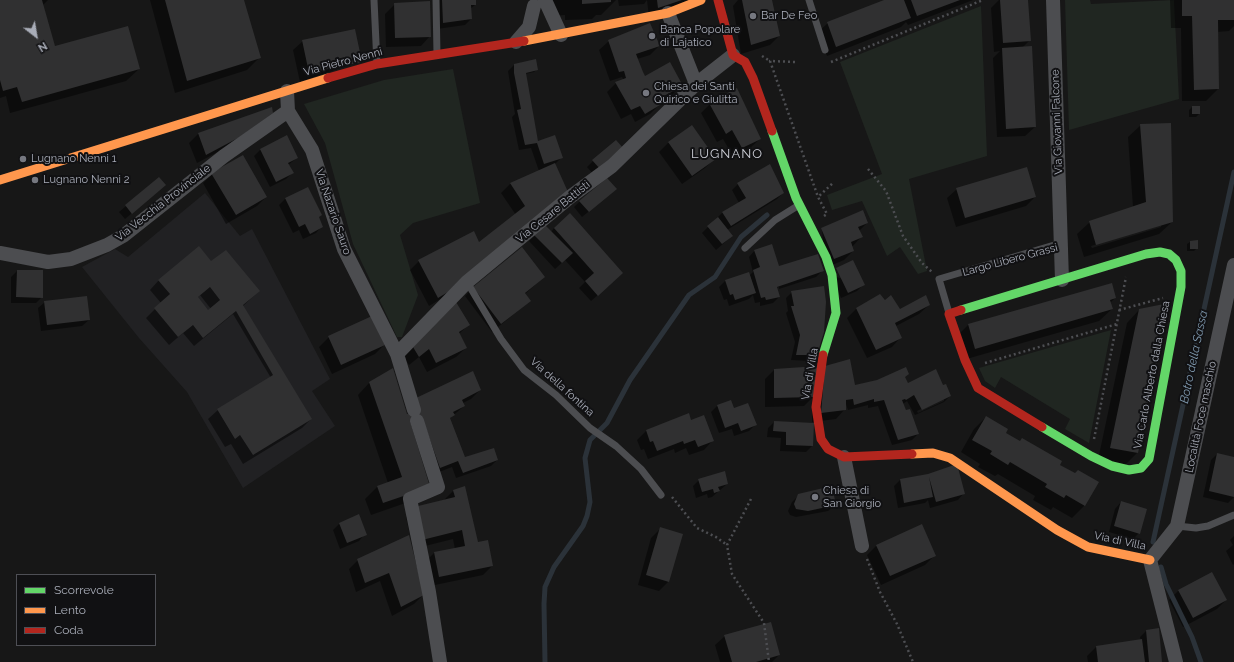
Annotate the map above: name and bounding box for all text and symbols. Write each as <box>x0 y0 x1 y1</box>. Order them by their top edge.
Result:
place label: Bar De Feo <box>761 9 817 23</box>
marker: Bar De Feo <box>748 11 758 21</box>
north arrow <box>16 16 56 56</box>
place label: Banca Popolare di Lajatico <box>660 23 740 49</box>
marker: Banca Popolare di Lajatico <box>647 31 657 41</box>
text: N <box>35 39 49 54</box>
street label: Via Pietro Nenni <box>302 45 384 79</box>
street label: Via Giovanni Falcone <box>1049 69 1065 175</box>
place label: Chiesa dei Santi Quirico e Giulitta <box>654 80 738 106</box>
marker: Chiesa dei Santi Quirico e Giulitta <box>641 88 651 98</box>
district label: LUGNANO <box>691 146 763 162</box>
place label: Lugnano Nenni 1 <box>31 152 116 166</box>
marker: Lugnano Nenni 1 <box>18 154 28 164</box>
street label: Via Vecchia Provinciale <box>113 162 213 244</box>
street label: Via Nazario Sauro <box>312 168 354 256</box>
place label: Lugnano Nenni 2 <box>43 173 130 187</box>
marker: Lugnano Nenni 2 <box>30 175 40 185</box>
street label: Via Cesare Battisti <box>513 178 593 246</box>
street label: Largo Libero Grassi <box>961 241 1059 279</box>
street label: Via Carlo Alberto dalla Chiesa <box>1131 300 1173 450</box>
water label: Botro della Sassa <box>1177 309 1211 405</box>
street label: Via di Villa <box>799 347 821 401</box>
street label: Via della fontina <box>527 355 597 419</box>
street label: Località Foce maschio <box>1183 360 1219 474</box>
place label: Chiesa di San Giorgio <box>823 484 881 510</box>
marker: Chiesa di San Giorgio <box>810 492 820 502</box>
street label: Via di Villa <box>1093 529 1147 553</box>
legend <box>16 574 156 646</box>
text: Scorrevole <box>54 583 114 597</box>
text: Lento <box>54 603 86 617</box>
text: Coda <box>54 623 83 637</box>

